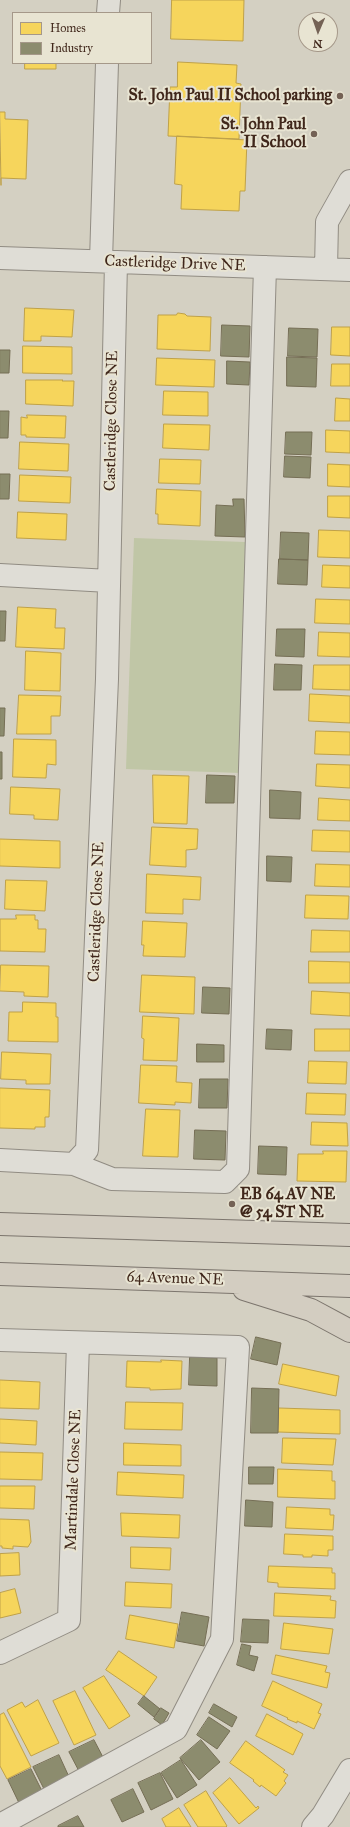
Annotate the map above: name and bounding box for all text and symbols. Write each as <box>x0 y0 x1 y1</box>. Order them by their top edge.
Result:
legend <box>12 12 152 64</box>
north arrow <box>298 12 338 52</box>
text: Homes <box>50 21 86 35</box>
text: N <box>313 37 322 50</box>
text: Industry <box>50 41 93 55</box>
place label: St. John Paul II School parking <box>129 86 332 106</box>
marker: St. John Paul II School parking <box>335 91 345 101</box>
place label: St. John Paul II School <box>221 115 306 153</box>
marker: St. John Paul II School <box>309 129 319 139</box>
street label: Castleridge Drive NE <box>104 252 246 276</box>
street label: Castleridge Close NE <box>101 351 123 491</box>
street label: Castleridge Close NE <box>85 842 109 982</box>
place label: EB 64 AV NE @ 54 ST NE <box>240 1185 335 1223</box>
marker: EB 64 AV NE @ 54 ST NE <box>227 1199 237 1209</box>
street label: 64 Avenue NE <box>126 1268 224 1290</box>
street label: Martindale Close NE <box>62 1409 86 1551</box>

